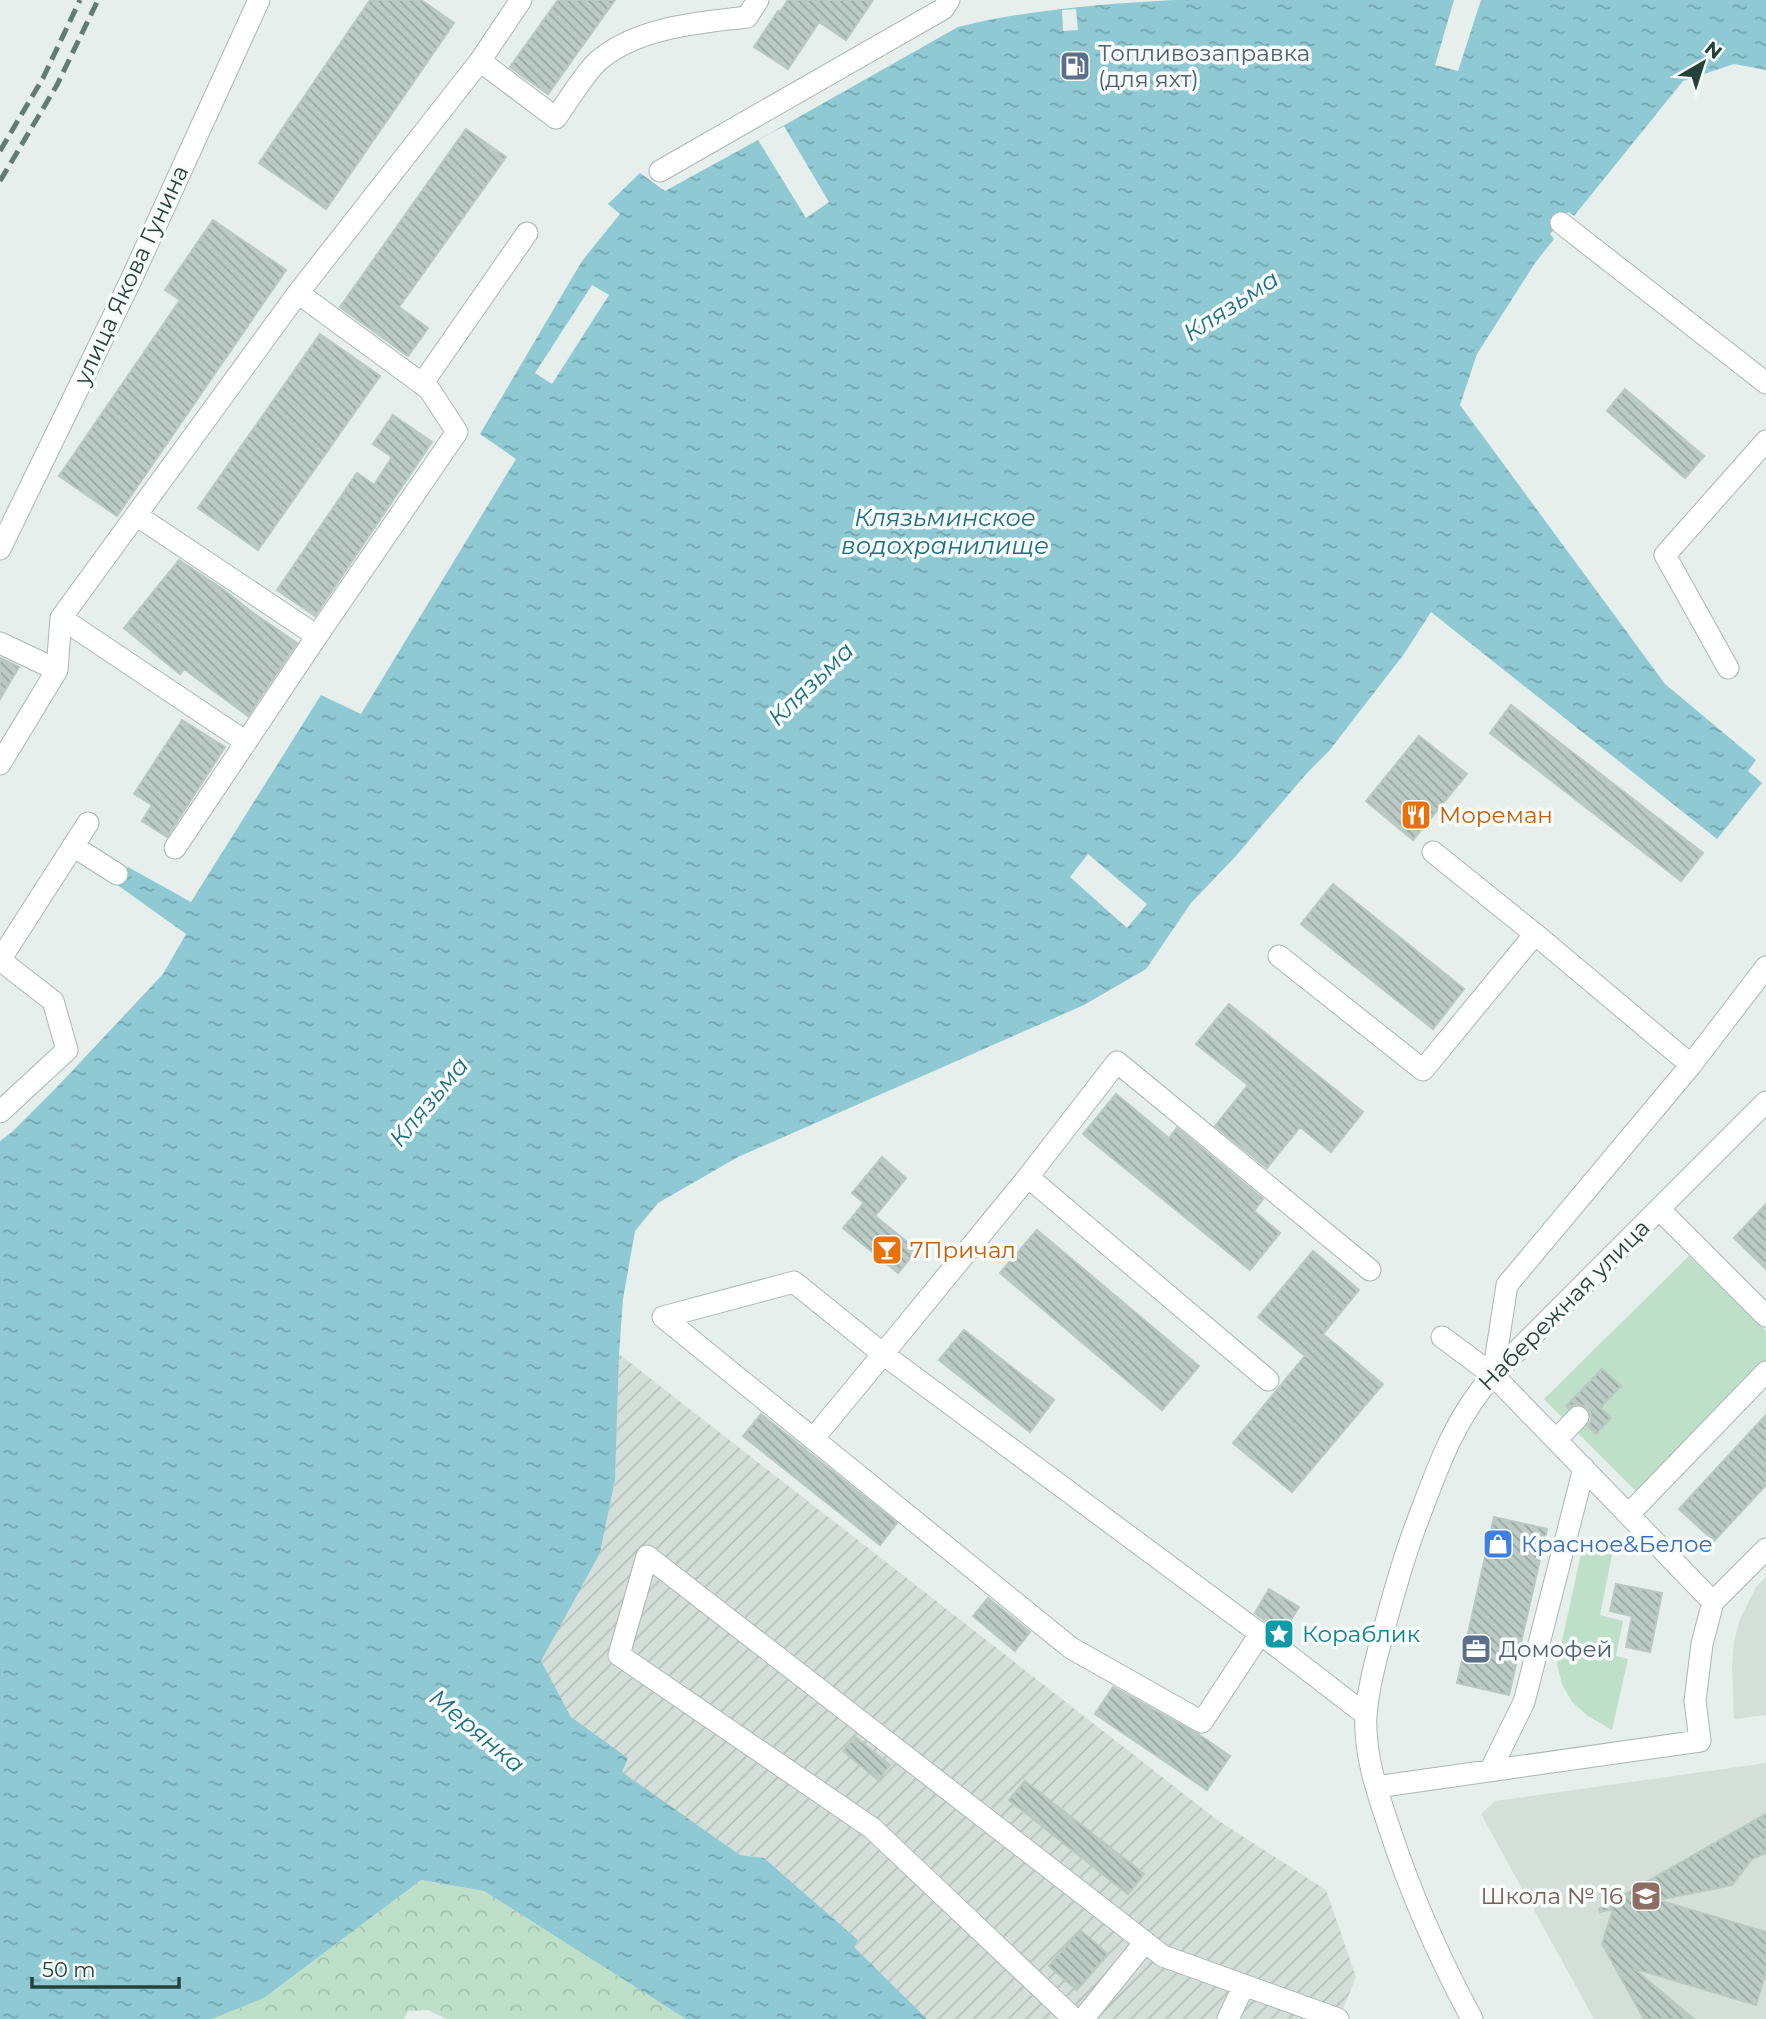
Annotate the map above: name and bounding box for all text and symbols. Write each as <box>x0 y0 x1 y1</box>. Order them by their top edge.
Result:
north arrow <box>1668 28 1738 98</box>
text: N <box>1700 36 1727 64</box>
place label: Топливозаправка (для яхт) <box>1098 39 1310 93</box>
fuel station icon: Топливозаправка (для яхт) <box>1058 49 1092 83</box>
street label: улица Якова Гунина <box>67 161 194 390</box>
water label: Клязьма <box>1178 264 1284 347</box>
water label: Клязьминское водохранилище <box>841 503 1049 560</box>
water label: Клязьма <box>762 636 859 732</box>
restaurant icon: Мореман <box>1399 798 1433 832</box>
place label: Мореман <box>1439 801 1553 829</box>
water label: Клязьма <box>383 1051 474 1152</box>
street label: Набережная улица <box>1472 1213 1656 1397</box>
bar icon: 7Причал <box>870 1233 904 1267</box>
place label: 7Причал <box>910 1236 1016 1264</box>
shop icon: Красное&Белое <box>1481 1527 1515 1561</box>
place label: Красное&Белое <box>1521 1530 1713 1558</box>
place icon: Кораблик <box>1262 1617 1296 1651</box>
place label: Кораблик <box>1302 1620 1421 1648</box>
office icon: Домофей <box>1459 1632 1493 1666</box>
place label: Домофей <box>1499 1635 1612 1663</box>
water label: Мерянка <box>424 1683 531 1779</box>
school or university icon: Школа № 16 <box>1629 1879 1663 1913</box>
place label: Школа № 16 <box>1480 1882 1623 1910</box>
scale bar <box>32 1946 178 1990</box>
text: 50 m <box>42 1957 96 1982</box>

